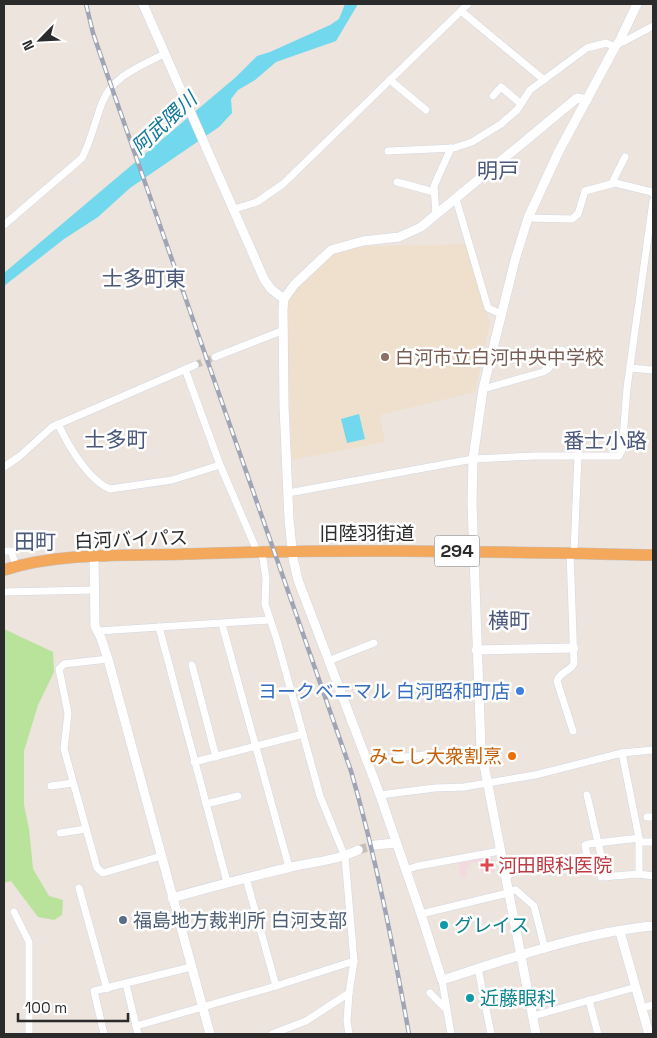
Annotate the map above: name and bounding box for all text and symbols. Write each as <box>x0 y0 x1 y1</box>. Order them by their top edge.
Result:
north arrow <box>15 15 65 65</box>
text: N <box>18 37 38 53</box>
water label: 阿武隈川 <box>126 85 204 160</box>
district label: 明戸 <box>477 157 519 184</box>
district label: 士多町東 <box>102 265 186 292</box>
place label: 白河市立白河中央中学校 <box>395 345 604 370</box>
marker: 白河市立白河中央中学校 <box>379 351 391 363</box>
district label: 士多町 <box>85 426 148 453</box>
district label: 番士小路 <box>563 427 647 454</box>
street label: 旧陸羽街道 <box>319 521 415 546</box>
street label: 白河バイパス <box>74 525 188 554</box>
district label: 田町 <box>14 528 56 555</box>
road number: 294 <box>434 536 480 566</box>
district label: 横町 <box>488 607 530 634</box>
place label: ヨークベニマル 白河昭和町店 <box>258 679 510 704</box>
marker: ヨークベニマル 白河昭和町店 <box>514 685 526 697</box>
place label: みこし大衆割烹 <box>369 744 502 769</box>
marker: みこし大衆割烹 <box>506 750 518 762</box>
place label: 河田眼科医院 <box>498 853 612 878</box>
marker: 河田眼科医院 <box>480 858 494 872</box>
place label: 福島地方裁判所 白河支部 <box>133 908 347 933</box>
place label: グレイス <box>454 913 529 938</box>
marker: 福島地方裁判所 白河支部 <box>117 914 129 926</box>
marker: グレイス <box>438 919 450 931</box>
place label: 近藤眼科 <box>480 986 556 1011</box>
scale bar <box>18 990 128 1022</box>
marker: 近藤眼科 <box>464 992 476 1004</box>
text: 100 m <box>25 998 67 1017</box>

